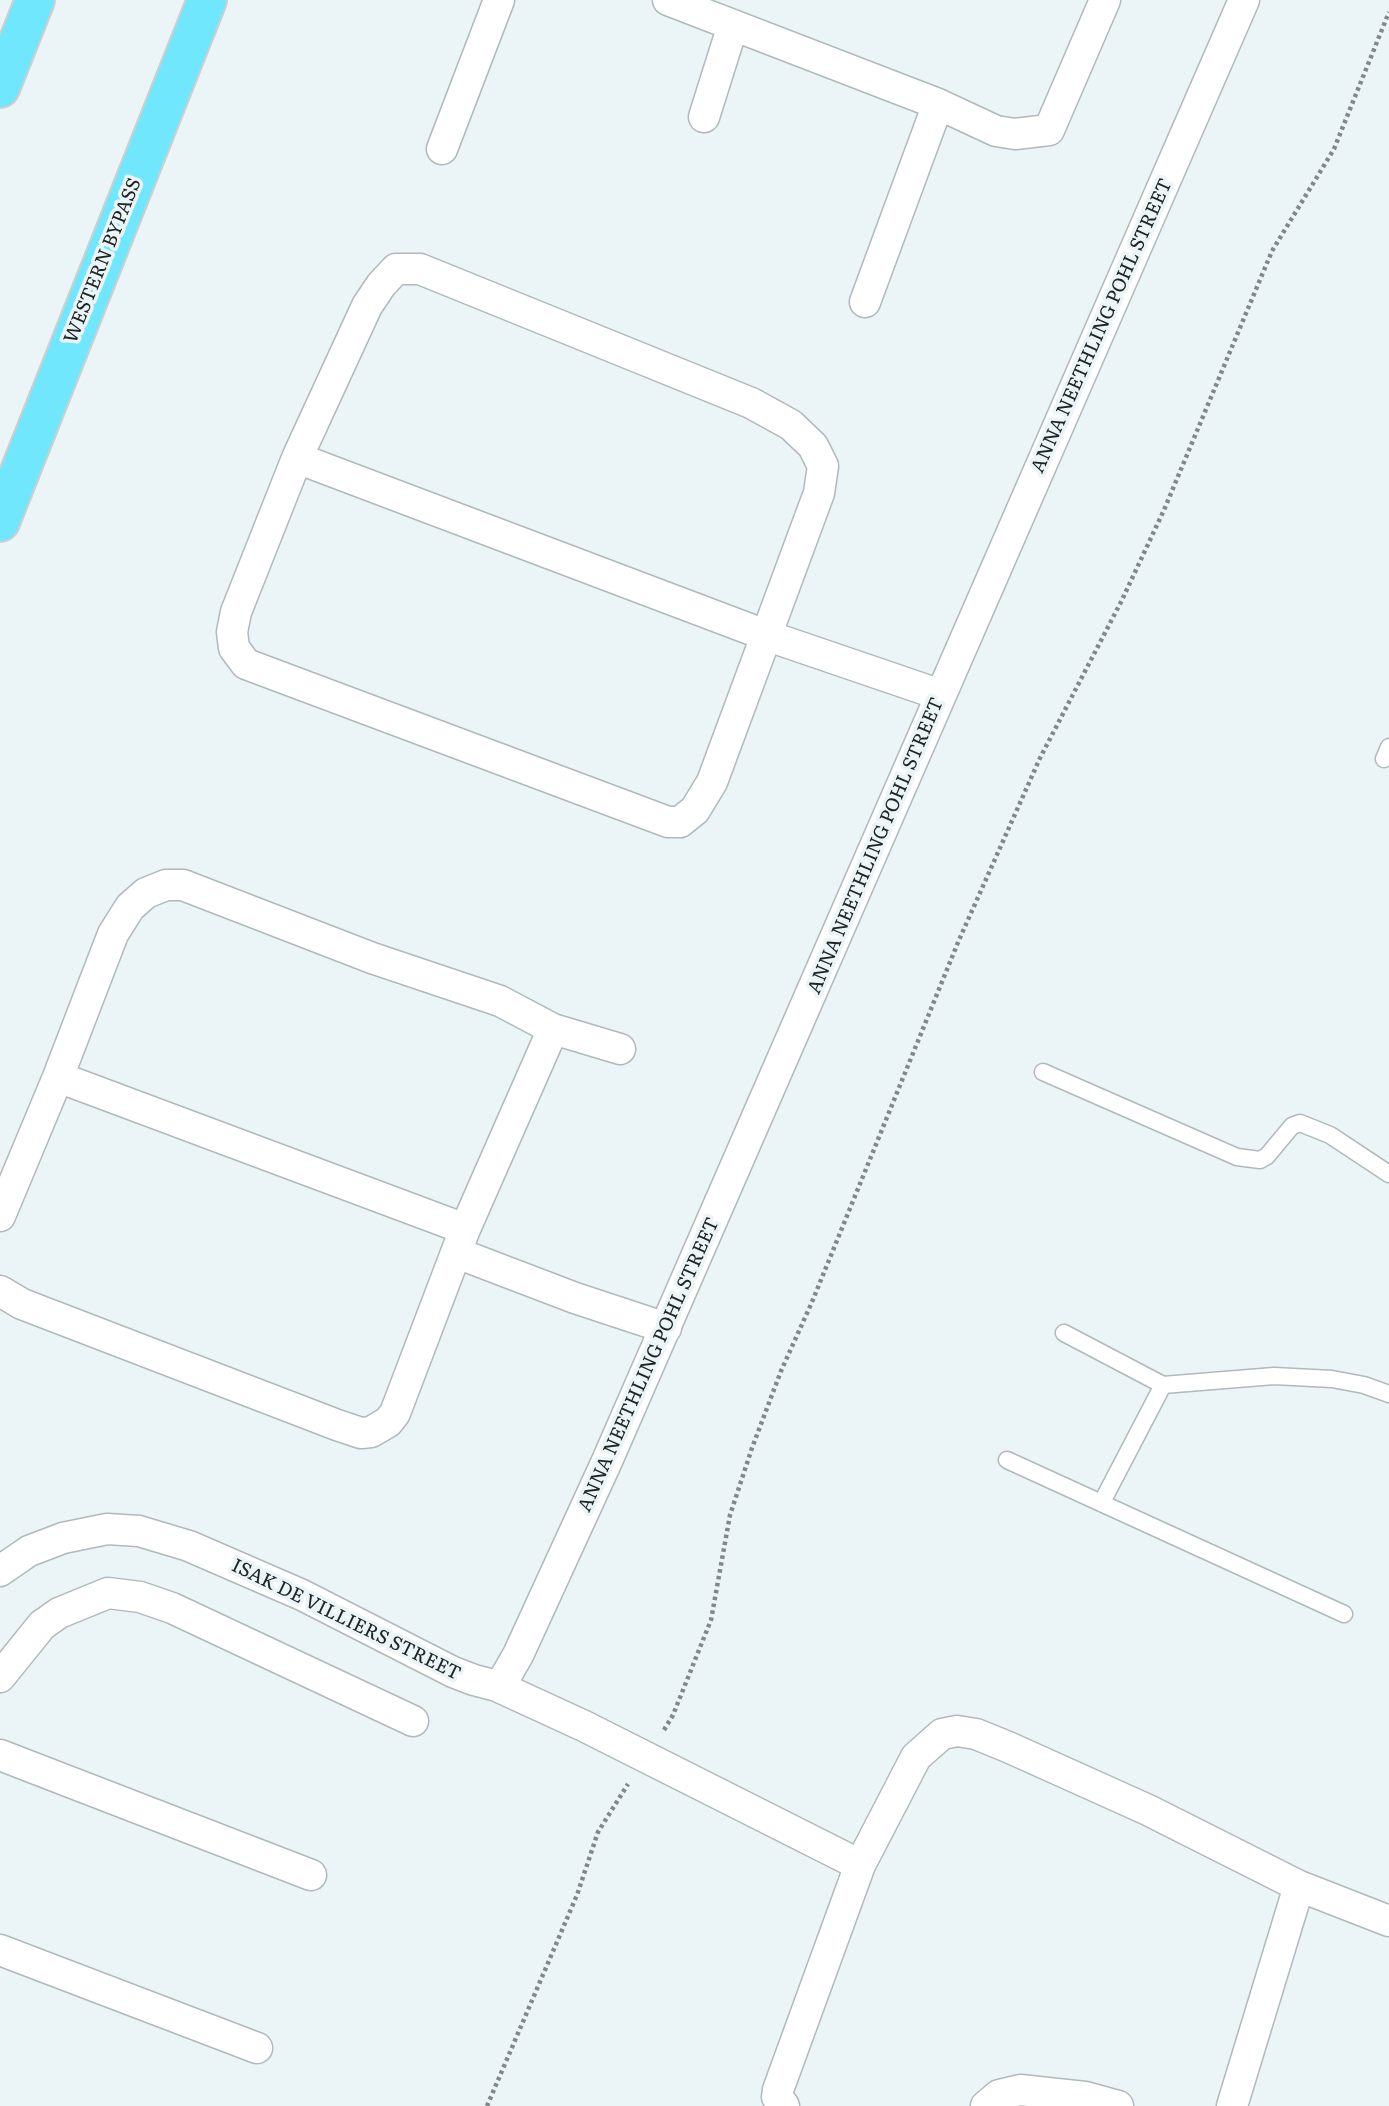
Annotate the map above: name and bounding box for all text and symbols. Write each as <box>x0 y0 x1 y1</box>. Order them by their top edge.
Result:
street label: WESTERN BYPASS <box>59 175 147 347</box>
street label: ANNA NEETHLING POHL STREET <box>1027 175 1177 477</box>
street label: ANNA NEETHLING POHL STREET <box>803 694 949 998</box>
street label: ANNA NEETHLING POHL STREET <box>574 1214 724 1516</box>
street label: ISAK DE VILLIERS STREET <box>228 1554 464 1686</box>

